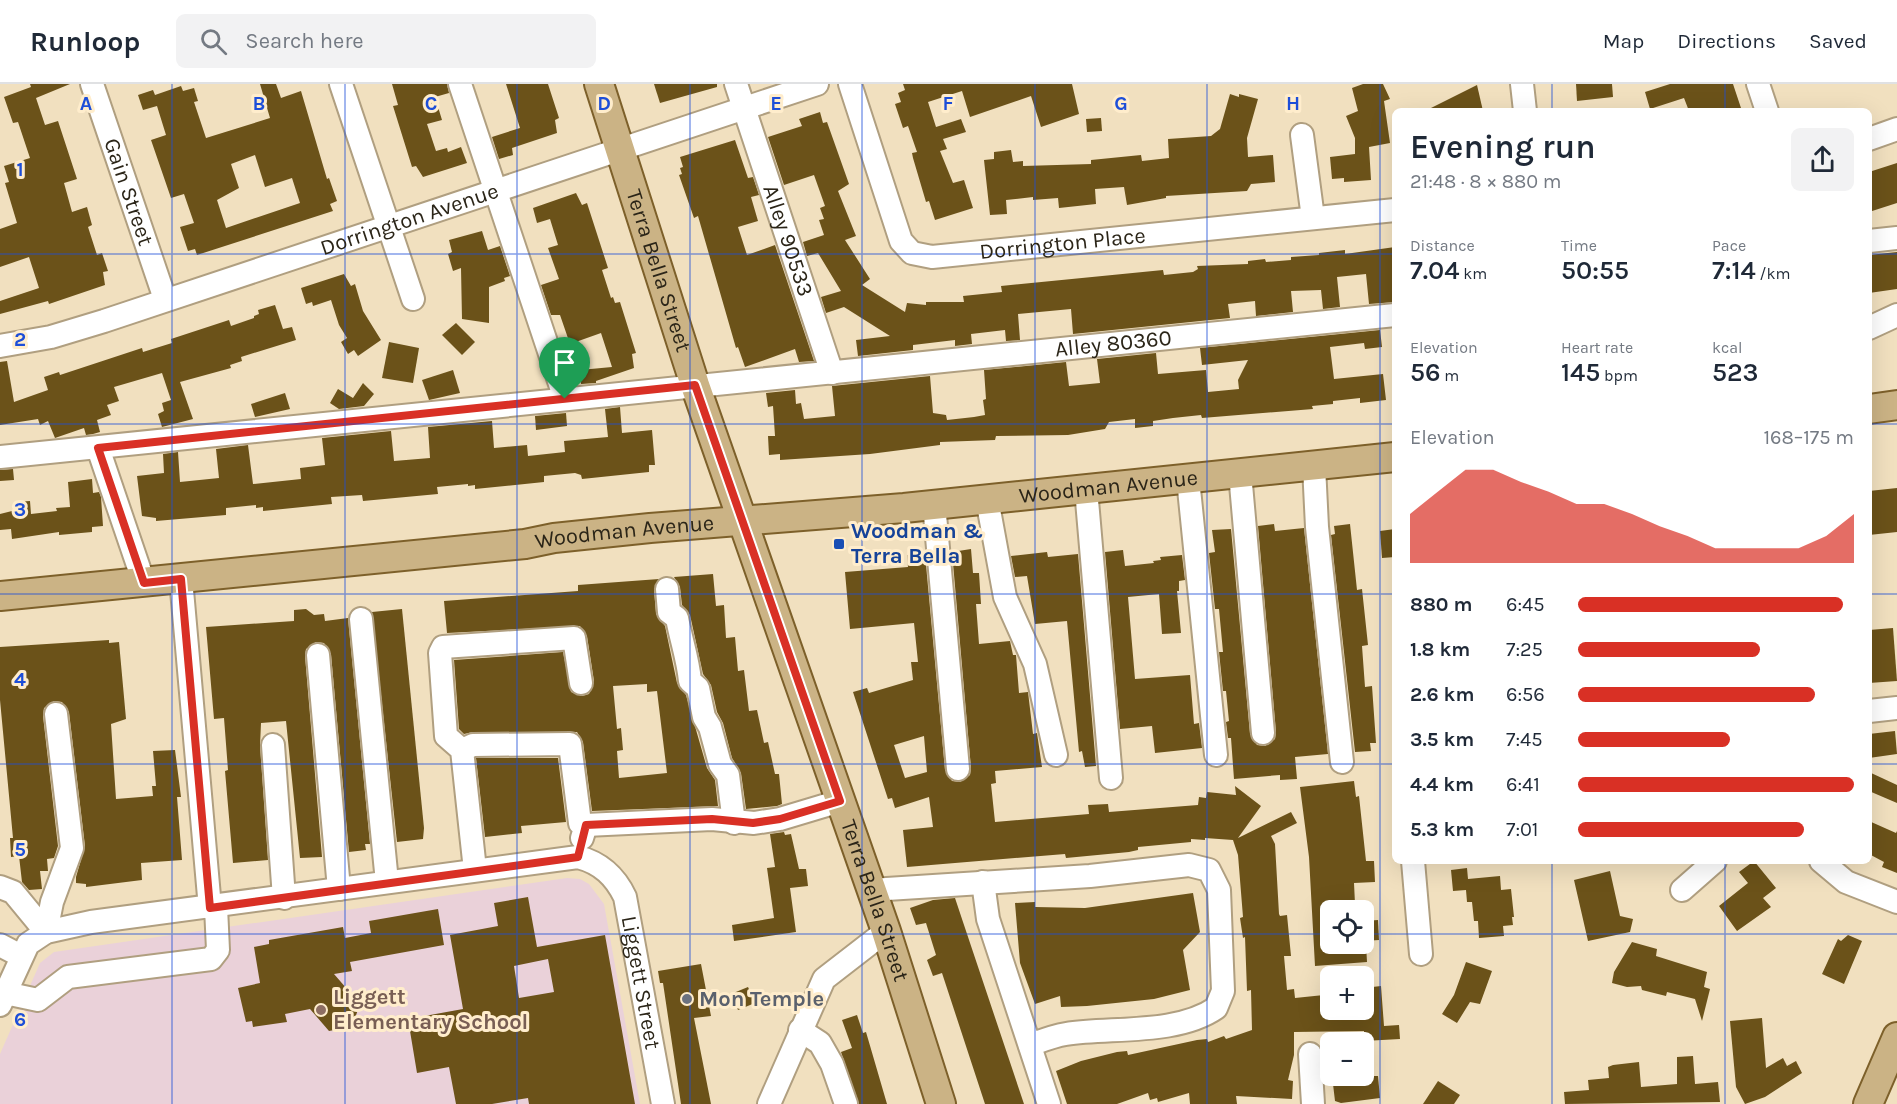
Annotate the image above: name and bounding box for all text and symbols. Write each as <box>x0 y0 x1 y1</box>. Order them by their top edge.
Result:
search box <box>176 14 596 68</box>
text: Runloop <box>30 25 140 58</box>
icon: search <box>197 25 230 58</box>
text: Search here <box>245 28 364 54</box>
text: Map <box>1603 29 1644 53</box>
text: Directions <box>1677 29 1776 53</box>
text: Saved <box>1809 29 1867 53</box>
text: A <box>80 92 93 115</box>
text: B <box>253 92 265 115</box>
text: C <box>425 92 437 115</box>
text: D <box>597 92 611 115</box>
text: E <box>770 92 782 115</box>
text: F <box>943 92 954 115</box>
text: G <box>1114 92 1128 115</box>
text: H <box>1286 92 1300 115</box>
text: Evening run <box>1410 128 1596 166</box>
button: share <box>1791 128 1854 191</box>
street label: Gain Street <box>98 135 159 249</box>
text: 1 <box>16 158 24 181</box>
text: 21:48 · 8 × 880 m <box>1410 170 1562 193</box>
street label: Dorrington Avenue <box>317 178 502 261</box>
street label: Alley 90533 <box>757 181 819 300</box>
street label: Terra Bella Street <box>620 186 697 355</box>
street label: Dorrington Place <box>978 222 1147 265</box>
text: Distance <box>1410 236 1475 255</box>
text: Time <box>1561 236 1597 255</box>
text: Pace <box>1712 236 1746 255</box>
text: 7.04 <box>1410 255 1459 286</box>
text: 50:55 <box>1561 255 1629 286</box>
text: 7:14 <box>1712 255 1756 286</box>
text: km <box>1459 264 1487 283</box>
text: /km <box>1756 264 1790 283</box>
street label: Alley 80360 <box>1054 325 1173 363</box>
text: 2 <box>14 328 26 351</box>
pin <box>539 337 590 399</box>
text: Elevation <box>1410 338 1478 357</box>
text: Heart rate <box>1561 338 1633 357</box>
text: kcal <box>1712 338 1743 357</box>
icon: arrive <box>548 346 581 379</box>
text: 56 <box>1410 357 1441 388</box>
text: 145 <box>1561 357 1600 388</box>
text: 523 <box>1712 357 1759 388</box>
text: m <box>1441 366 1459 385</box>
text: bpm <box>1600 366 1638 385</box>
text: Elevation <box>1410 426 1495 449</box>
text: 168–175 m <box>1763 426 1854 449</box>
street label: Woodman Avenue <box>1018 465 1199 509</box>
text: 3 <box>14 498 26 521</box>
street label: Woodman Avenue <box>533 510 715 555</box>
place label: Woodman & Terra Bella <box>851 518 984 569</box>
marker: Woodman & Terra Bella <box>832 537 846 551</box>
text: 880 m <box>1410 593 1473 616</box>
text: 6:45 <box>1506 593 1545 616</box>
text: 1.8 km <box>1410 638 1470 661</box>
text: 7:25 <box>1506 638 1543 661</box>
text: 4 <box>14 668 26 691</box>
text: 2.6 km <box>1410 683 1474 706</box>
text: 6:56 <box>1506 683 1545 706</box>
text: 3.5 km <box>1410 728 1474 751</box>
text: 7:45 <box>1506 728 1542 751</box>
text: 4.4 km <box>1410 773 1474 796</box>
text: 6:41 <box>1506 773 1540 796</box>
street label: Terra Bella Street <box>835 816 914 985</box>
text: 5.3 km <box>1410 818 1474 841</box>
text: 7:01 <box>1506 818 1538 841</box>
text: 5 <box>14 838 26 861</box>
map controls <box>1320 900 1374 1086</box>
button: locate <box>1320 900 1374 954</box>
street label: Liggett Street <box>616 914 666 1051</box>
button: + <box>1320 966 1374 1020</box>
place label: Liggett Elementary School <box>333 984 528 1035</box>
place label: Mon Temple <box>699 986 824 1012</box>
marker: Mon Temple <box>680 992 694 1006</box>
marker: Liggett Elementary School <box>314 1003 328 1017</box>
text: 6 <box>14 1008 26 1031</box>
button: − <box>1320 1032 1374 1086</box>

